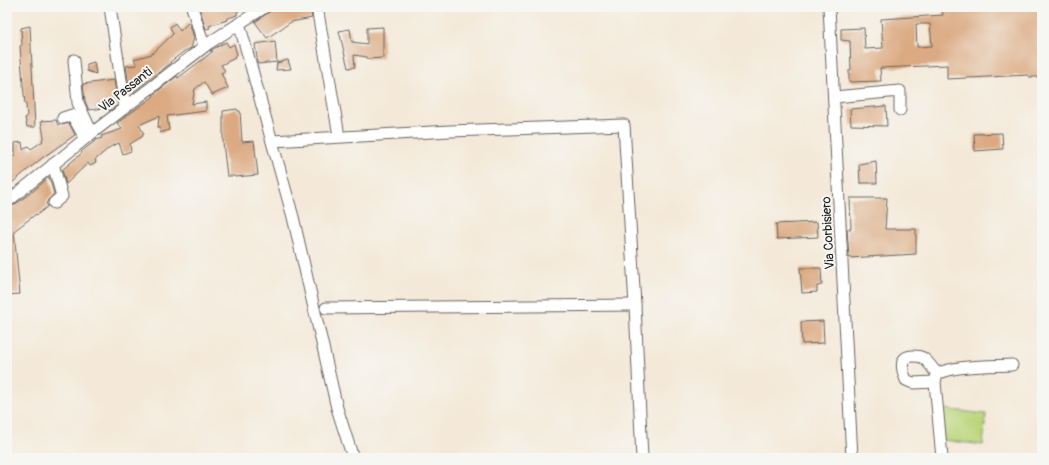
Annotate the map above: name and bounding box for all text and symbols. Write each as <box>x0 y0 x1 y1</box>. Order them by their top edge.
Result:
street label: Via Passanti <box>96 64 156 116</box>
street label: Via Corbisiero <box>818 196 838 270</box>

